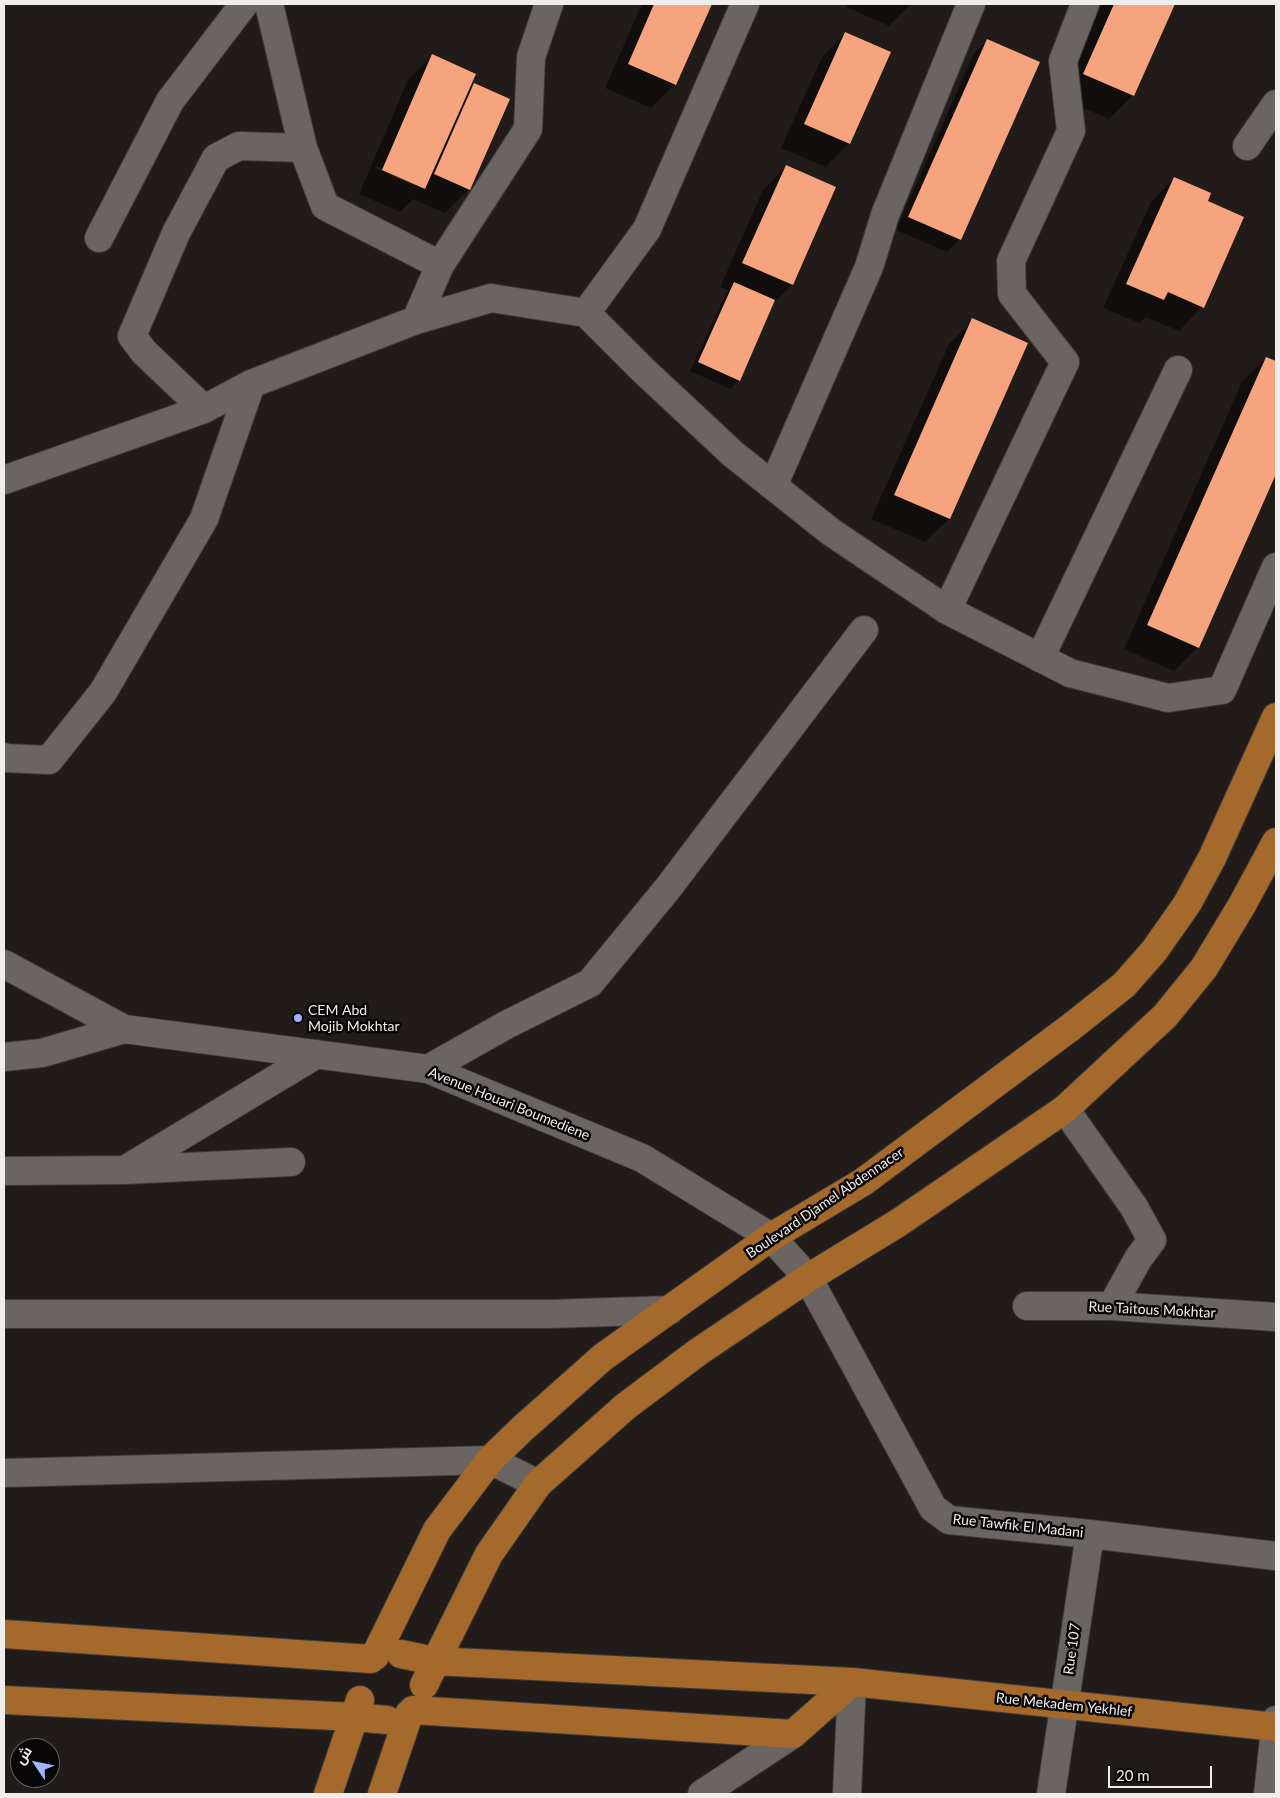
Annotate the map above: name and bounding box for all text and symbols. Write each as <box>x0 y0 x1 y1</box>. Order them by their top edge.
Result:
place label: CEM Abd Mojib Mokhtar <box>308 1002 399 1034</box>
marker: CEM Abd Mojib Mokhtar <box>292 1012 304 1024</box>
street label: Avenue Houari Boumediene <box>426 1064 592 1144</box>
street label: Boulevard Djamel Abdennacer <box>743 1144 907 1262</box>
street label: Rue Taitous Mokhtar <box>1088 1298 1216 1322</box>
street label: Rue Tawfik El Madani <box>952 1511 1084 1541</box>
street label: Rue 107 <box>1060 1622 1084 1676</box>
street label: Rue Mekadem Yekhlef <box>995 1689 1133 1721</box>
north arrow <box>10 1738 60 1788</box>
text: ش <box>11 1743 35 1767</box>
scale bar <box>1110 1756 1214 1788</box>
text: 20 m <box>1116 1766 1150 1784</box>

